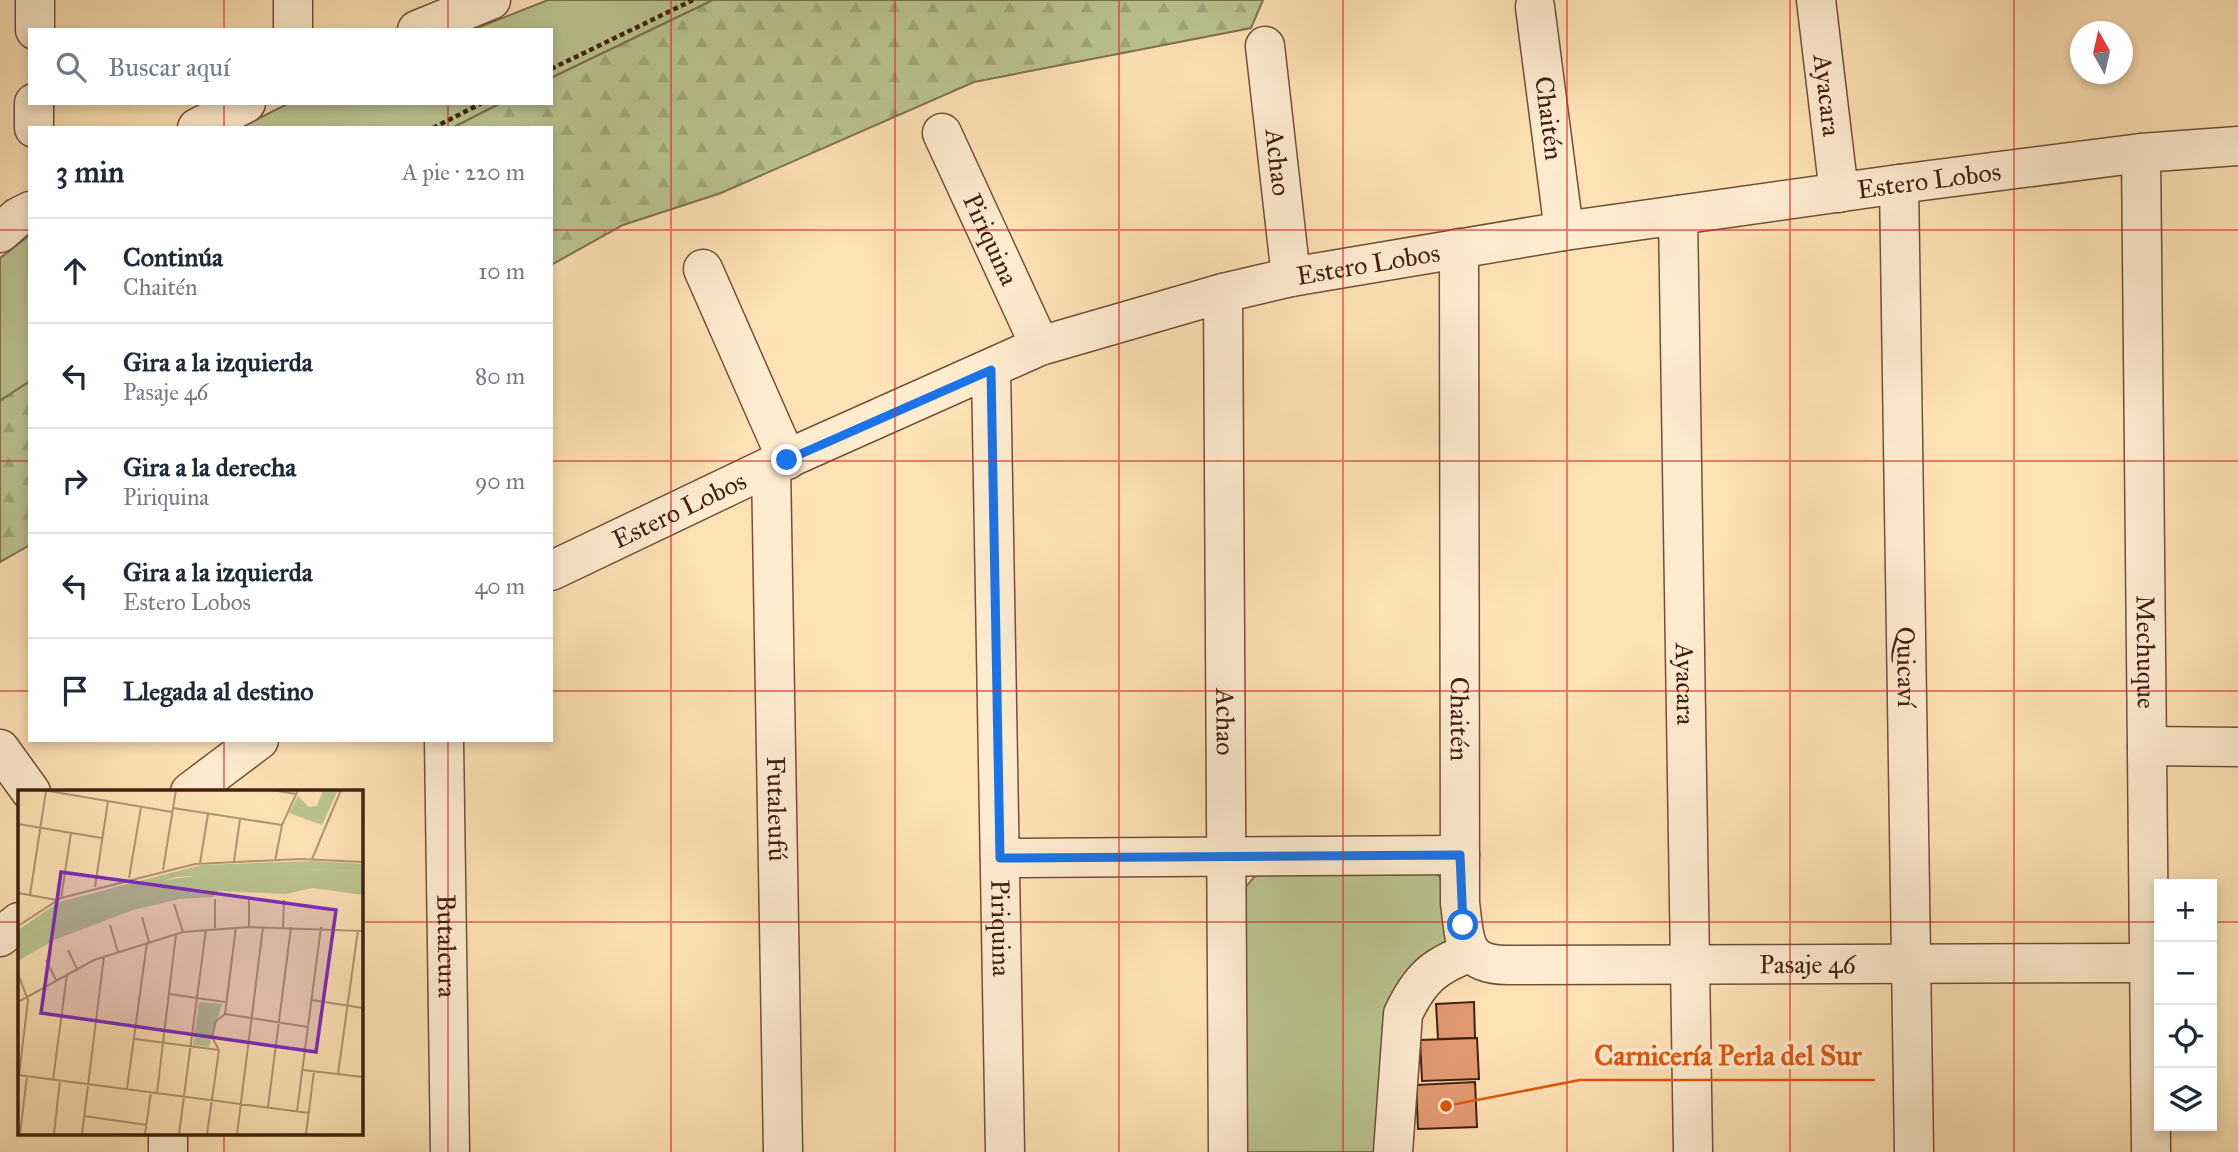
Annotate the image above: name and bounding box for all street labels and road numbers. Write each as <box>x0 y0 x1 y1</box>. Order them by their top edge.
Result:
street label: Ayacara <box>1806 52 1848 138</box>
street label: Chaitén <box>1528 74 1571 162</box>
street label: Achao <box>1258 126 1298 197</box>
street label: Estero Lobos <box>1855 155 2003 206</box>
street label: Piriquina <box>956 188 1026 290</box>
street label: Estero Lobos <box>1294 236 1442 292</box>
street label: Estero Lobos <box>607 464 751 555</box>
street label: Mechuque <box>2129 595 2163 709</box>
street label: Quicaví <box>1890 626 1923 709</box>
street label: Ayacara <box>1669 642 1702 725</box>
street label: Chaitén <box>1444 677 1476 761</box>
street label: Achao <box>1209 687 1242 756</box>
street label: Futaleufú <box>760 756 794 862</box>
street label: Piriquina <box>984 879 1018 977</box>
street label: Butalcura <box>430 894 464 998</box>
street label: Pasaje 46 <box>1759 948 1857 980</box>

